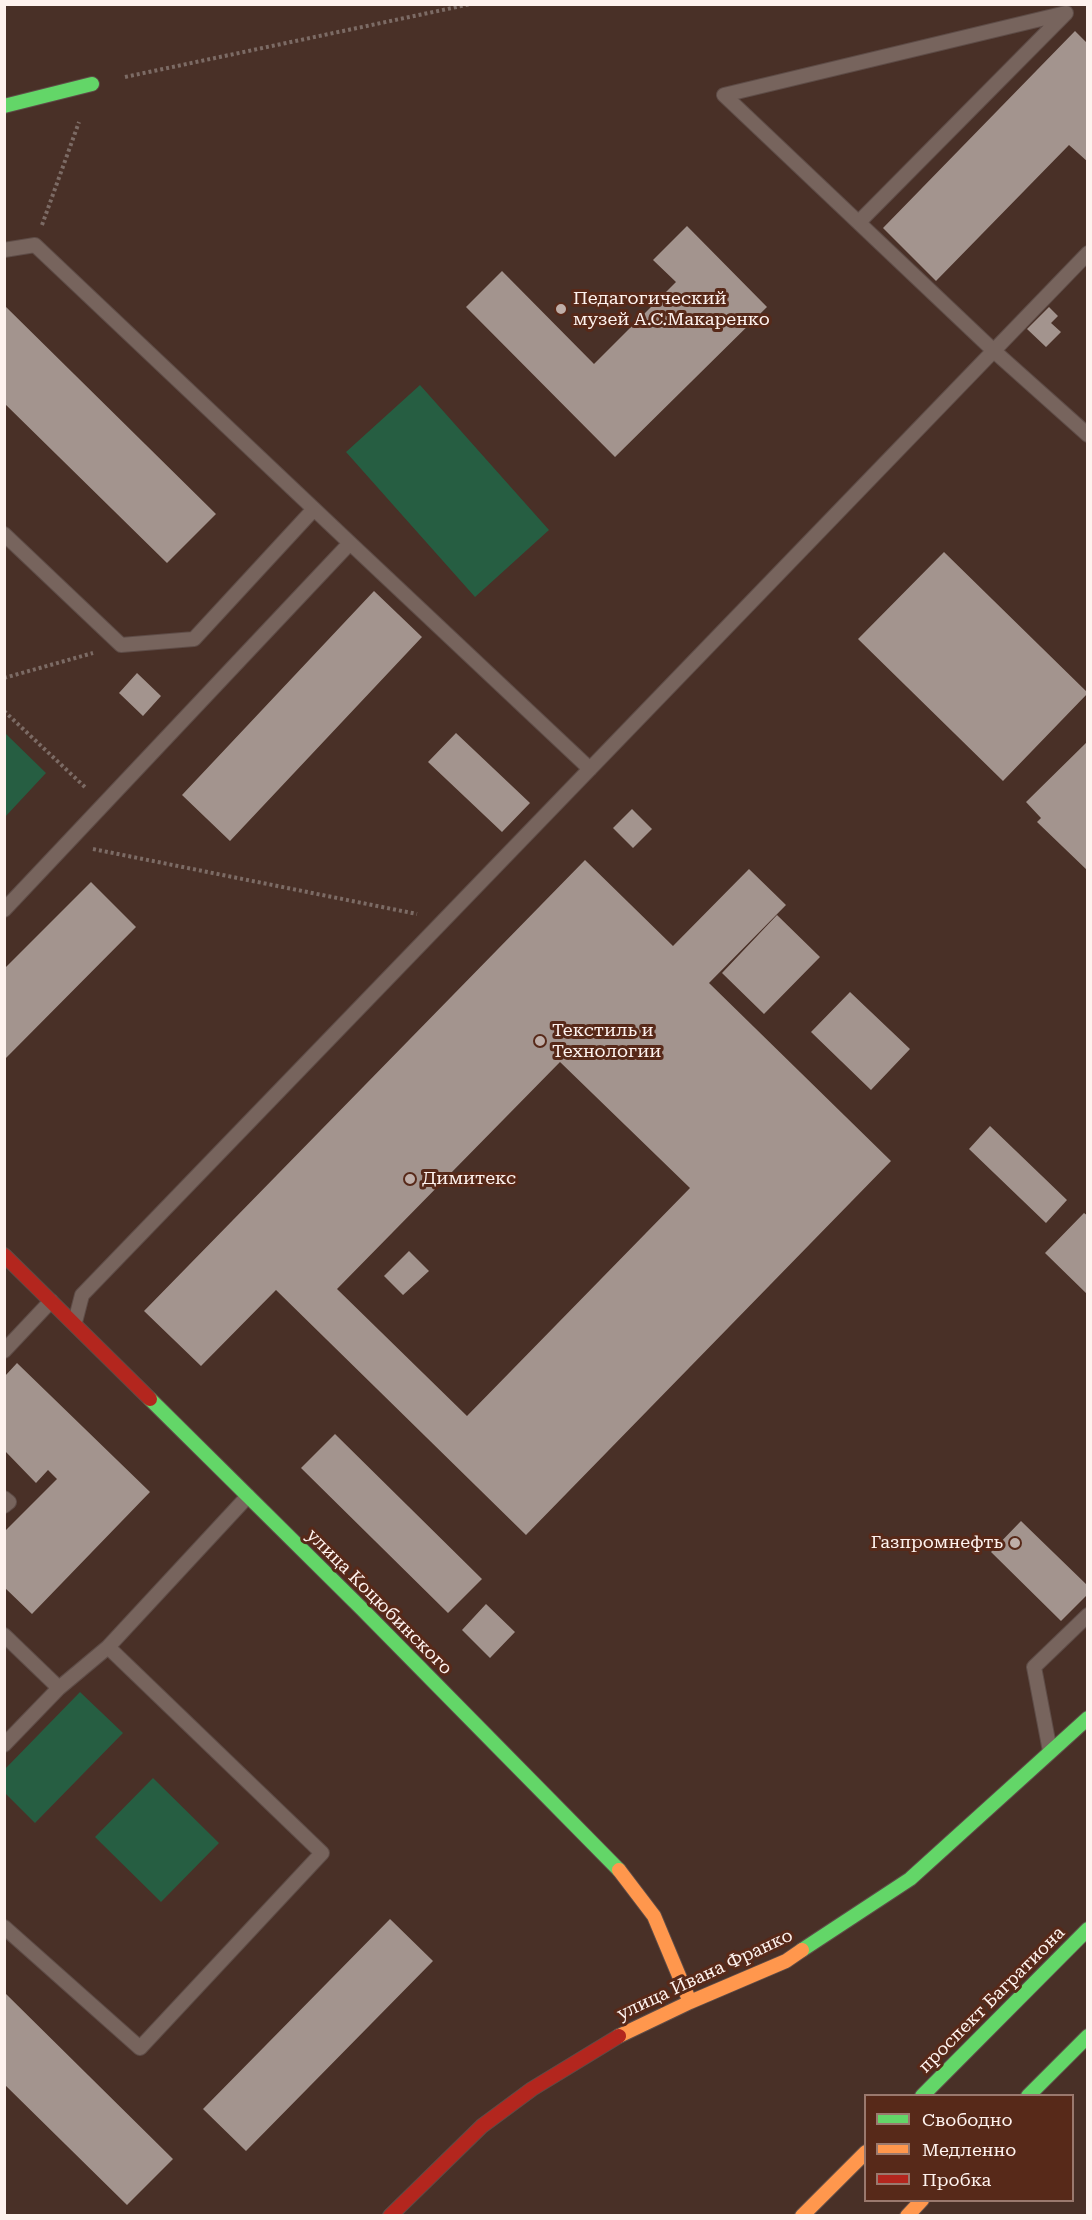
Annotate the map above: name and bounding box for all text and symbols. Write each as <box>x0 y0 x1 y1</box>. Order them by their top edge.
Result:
place label: Педагогический музей А.С.Макаренко <box>573 288 770 330</box>
marker: Педагогический музей А.С.Макаренко <box>554 302 568 316</box>
place label: Текстиль и Технологии <box>552 1020 661 1062</box>
marker: Текстиль и Технологии <box>533 1034 547 1048</box>
place label: Димитекс <box>422 1168 516 1190</box>
marker: Димитекс <box>403 1172 417 1186</box>
street label: улица Коцюбинского <box>302 1525 456 1679</box>
place label: Газпромнефть <box>871 1532 1003 1554</box>
marker: Газпромнефть <box>1008 1536 1022 1550</box>
street label: проспект Багратиона <box>914 1922 1070 2078</box>
street label: улица Ивана Франко <box>614 1925 796 2025</box>
legend <box>864 2094 1074 2202</box>
text: Свободно <box>922 2109 1012 2130</box>
text: Медленно <box>922 2139 1016 2160</box>
text: Пробка <box>922 2169 991 2190</box>

